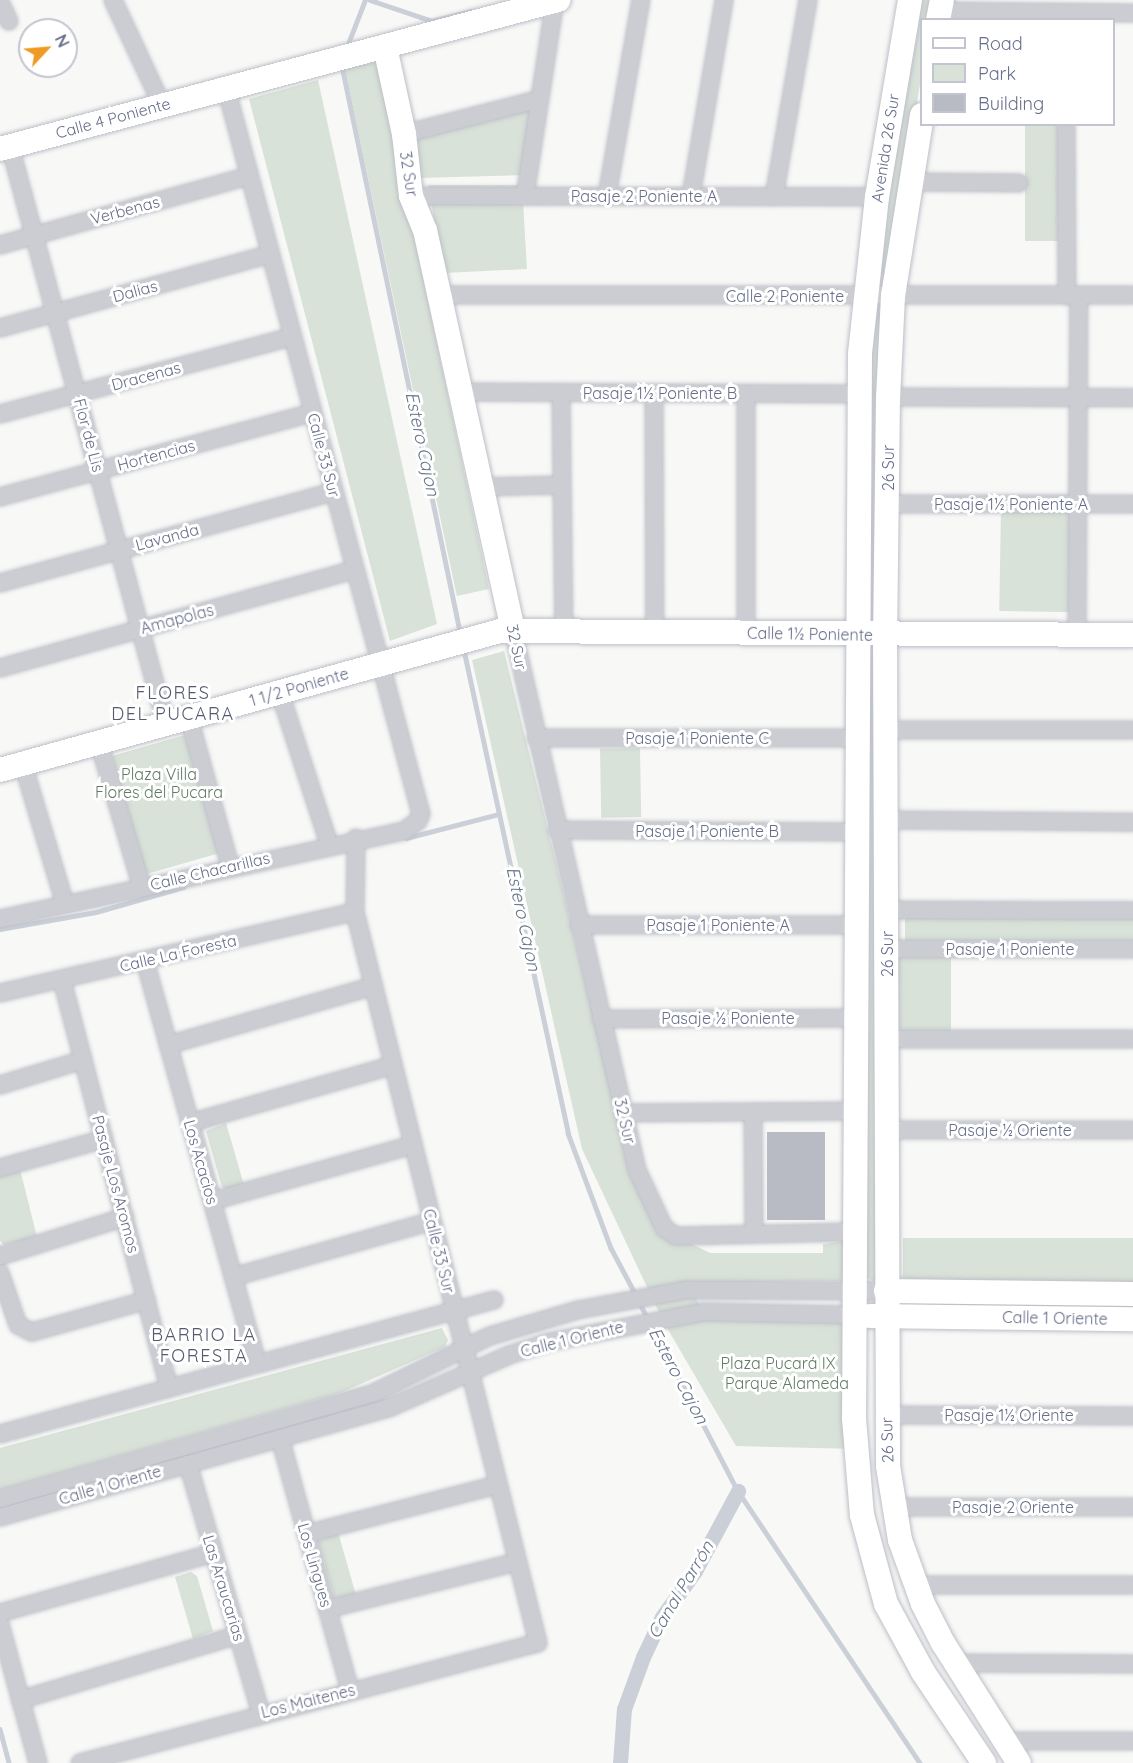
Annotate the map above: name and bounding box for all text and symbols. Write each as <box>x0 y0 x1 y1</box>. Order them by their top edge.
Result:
north arrow <box>18 18 78 78</box>
legend <box>920 18 1115 126</box>
text: N <box>51 31 74 51</box>
text: Road <box>978 32 1023 55</box>
text: Park <box>978 62 1016 85</box>
street label: Avenida 26 Sur <box>867 92 903 204</box>
text: Building <box>978 92 1044 115</box>
street label: Calle 4 Poniente <box>54 93 172 143</box>
street label: 32 Sur <box>396 150 422 198</box>
street label: Pasaje 2 Poniente A <box>571 186 717 206</box>
street label: Verbenas <box>88 192 162 228</box>
street label: Dalias <box>111 276 159 306</box>
street label: Calle 2 Poniente <box>726 286 844 306</box>
street label: Dracenas <box>109 358 183 394</box>
street label: Pasaje 1½ Poniente B <box>583 383 737 403</box>
water label: Estero Cajon <box>400 390 444 498</box>
street label: Flor de Lis <box>70 396 108 474</box>
street label: Calle 33 Sur <box>304 411 344 499</box>
street label: Hortencias <box>115 435 197 475</box>
street label: 26 Sur <box>878 445 898 491</box>
street label: Pasaje 1½ Poniente A <box>934 494 1088 514</box>
street label: Lavanda <box>133 519 201 555</box>
street label: Amapolas <box>138 600 216 638</box>
street label: 32 Sur <box>503 623 531 671</box>
street label: Calle 1½ Poniente <box>747 623 873 645</box>
street label: 1 1/2 Poniente <box>247 664 351 710</box>
district label: FLORES DEL PUCARA <box>111 683 235 726</box>
street label: Pasaje 1 Poniente C <box>625 728 769 748</box>
park label: Plaza Villa Flores del Pucara <box>95 764 223 802</box>
street label: Pasaje 1 Poniente B <box>635 821 779 841</box>
street label: Calle Chacarillas <box>148 848 272 894</box>
water label: Estero Cajon <box>501 865 545 973</box>
street label: Pasaje 1 Poniente A <box>646 915 790 935</box>
street label: Calle La Foresta <box>118 930 238 976</box>
street label: 26 Sur <box>877 931 897 977</box>
street label: Pasaje 1 Poniente <box>946 939 1074 959</box>
street label: Pasaje ½ Poniente <box>661 1008 795 1028</box>
street label: 32 Sur <box>610 1096 640 1146</box>
street label: Pasaje Los Aromos <box>88 1113 144 1255</box>
street label: Los Acacios <box>180 1117 222 1207</box>
street label: Pasaje ½ Oriente <box>948 1120 1072 1140</box>
street label: Calle 33 Sur <box>419 1207 459 1295</box>
street label: Calle 1 Oriente <box>1002 1307 1108 1329</box>
street label: Calle 1 Oriente <box>518 1317 626 1361</box>
water label: Estero Cajon <box>644 1324 712 1428</box>
district label: BARRIO LA FORESTA <box>151 1325 257 1368</box>
park label: Plaza Pucará IX <box>721 1353 835 1373</box>
park label: Parque Alameda <box>725 1373 849 1393</box>
street label: Pasaje 1½ Oriente <box>944 1405 1074 1425</box>
street label: 26 Sur <box>877 1417 897 1463</box>
street label: Calle 1 Oriente <box>57 1461 163 1509</box>
street label: Pasaje 2 Oriente <box>952 1497 1074 1517</box>
street label: Los Lingues <box>294 1521 336 1609</box>
street label: Las Araucarias <box>199 1533 249 1643</box>
water label: Canal Parrón <box>643 1537 719 1643</box>
street label: Los Maitenes <box>259 1680 357 1722</box>

